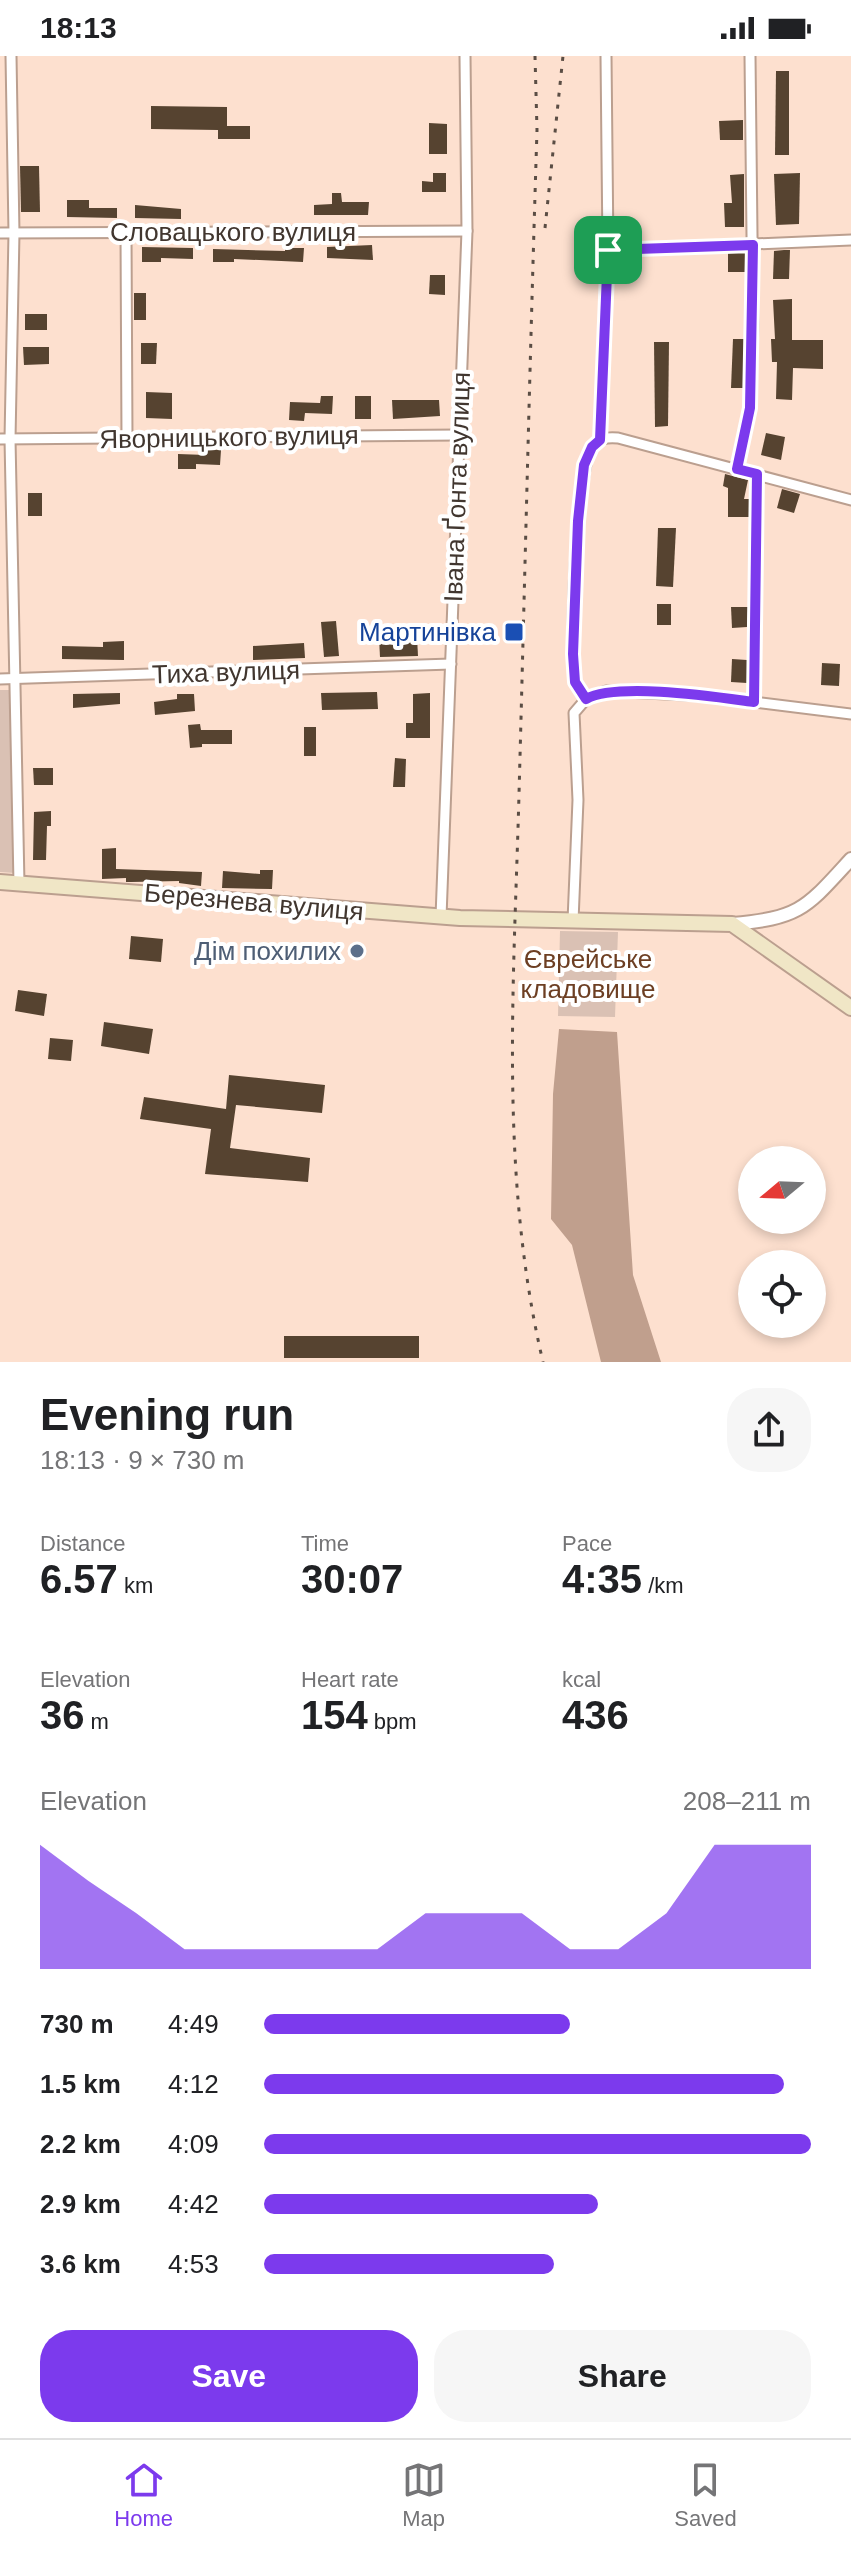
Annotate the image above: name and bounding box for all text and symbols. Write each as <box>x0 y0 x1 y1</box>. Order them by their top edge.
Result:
text: 18:13 <box>40 11 117 44</box>
pin <box>574 216 642 284</box>
street label: Словацького вулиця <box>110 217 356 247</box>
icon: arrive <box>586 228 630 272</box>
street label: Івана Ґонта вулиця <box>438 371 476 603</box>
street label: Яворницького вулиця <box>99 420 359 454</box>
place label: Мартинівка <box>359 617 497 647</box>
marker: Мартинівка <box>503 621 525 643</box>
street label: Тиха вулиця <box>152 654 300 690</box>
street label: Березнева вулиця <box>143 877 365 927</box>
place label: Дiм похилих <box>194 936 341 966</box>
marker: Дiм похилих <box>348 942 366 960</box>
park label: Єврейське кладовище <box>521 944 655 1004</box>
north arrow <box>738 1146 826 1234</box>
map controls <box>738 1146 826 1338</box>
button: locate <box>738 1250 826 1338</box>
button: share <box>727 1388 811 1472</box>
text: Evening run <box>40 1390 294 1439</box>
text: 18:13 · 9 × 730 m <box>40 1445 245 1475</box>
text: Distance <box>40 1531 126 1556</box>
text: Time <box>301 1531 349 1556</box>
text: Pace <box>562 1531 612 1556</box>
text: 6.57 <box>40 1557 118 1601</box>
text: 30:07 <box>301 1557 403 1601</box>
text: 4:35 <box>562 1557 642 1601</box>
text: km <box>118 1573 153 1598</box>
text: /km <box>642 1573 684 1598</box>
text: Elevation <box>40 1667 131 1692</box>
text: Heart rate <box>301 1667 399 1692</box>
text: kcal <box>562 1667 601 1692</box>
text: 36 <box>40 1693 85 1737</box>
text: 154 <box>301 1693 368 1737</box>
text: 436 <box>562 1693 629 1737</box>
text: m <box>85 1709 109 1734</box>
text: bpm <box>368 1709 417 1734</box>
text: Elevation <box>40 1786 147 1816</box>
text: 208–211 m <box>683 1786 811 1816</box>
text: 730 m <box>40 2009 114 2039</box>
text: 4:49 <box>168 2009 219 2039</box>
text: 1.5 km <box>40 2069 121 2099</box>
text: 4:12 <box>168 2069 219 2099</box>
text: 2.2 km <box>40 2129 121 2159</box>
text: 4:09 <box>168 2129 219 2159</box>
text: 2.9 km <box>40 2189 121 2219</box>
text: 4:42 <box>168 2189 219 2219</box>
text: 3.6 km <box>40 2249 121 2279</box>
text: 4:53 <box>168 2249 219 2279</box>
button: Save <box>40 2330 418 2422</box>
button: Share <box>434 2330 811 2422</box>
tab: Home <box>114 2458 173 2532</box>
tab: Map <box>402 2458 446 2532</box>
tab: Saved <box>674 2458 737 2532</box>

